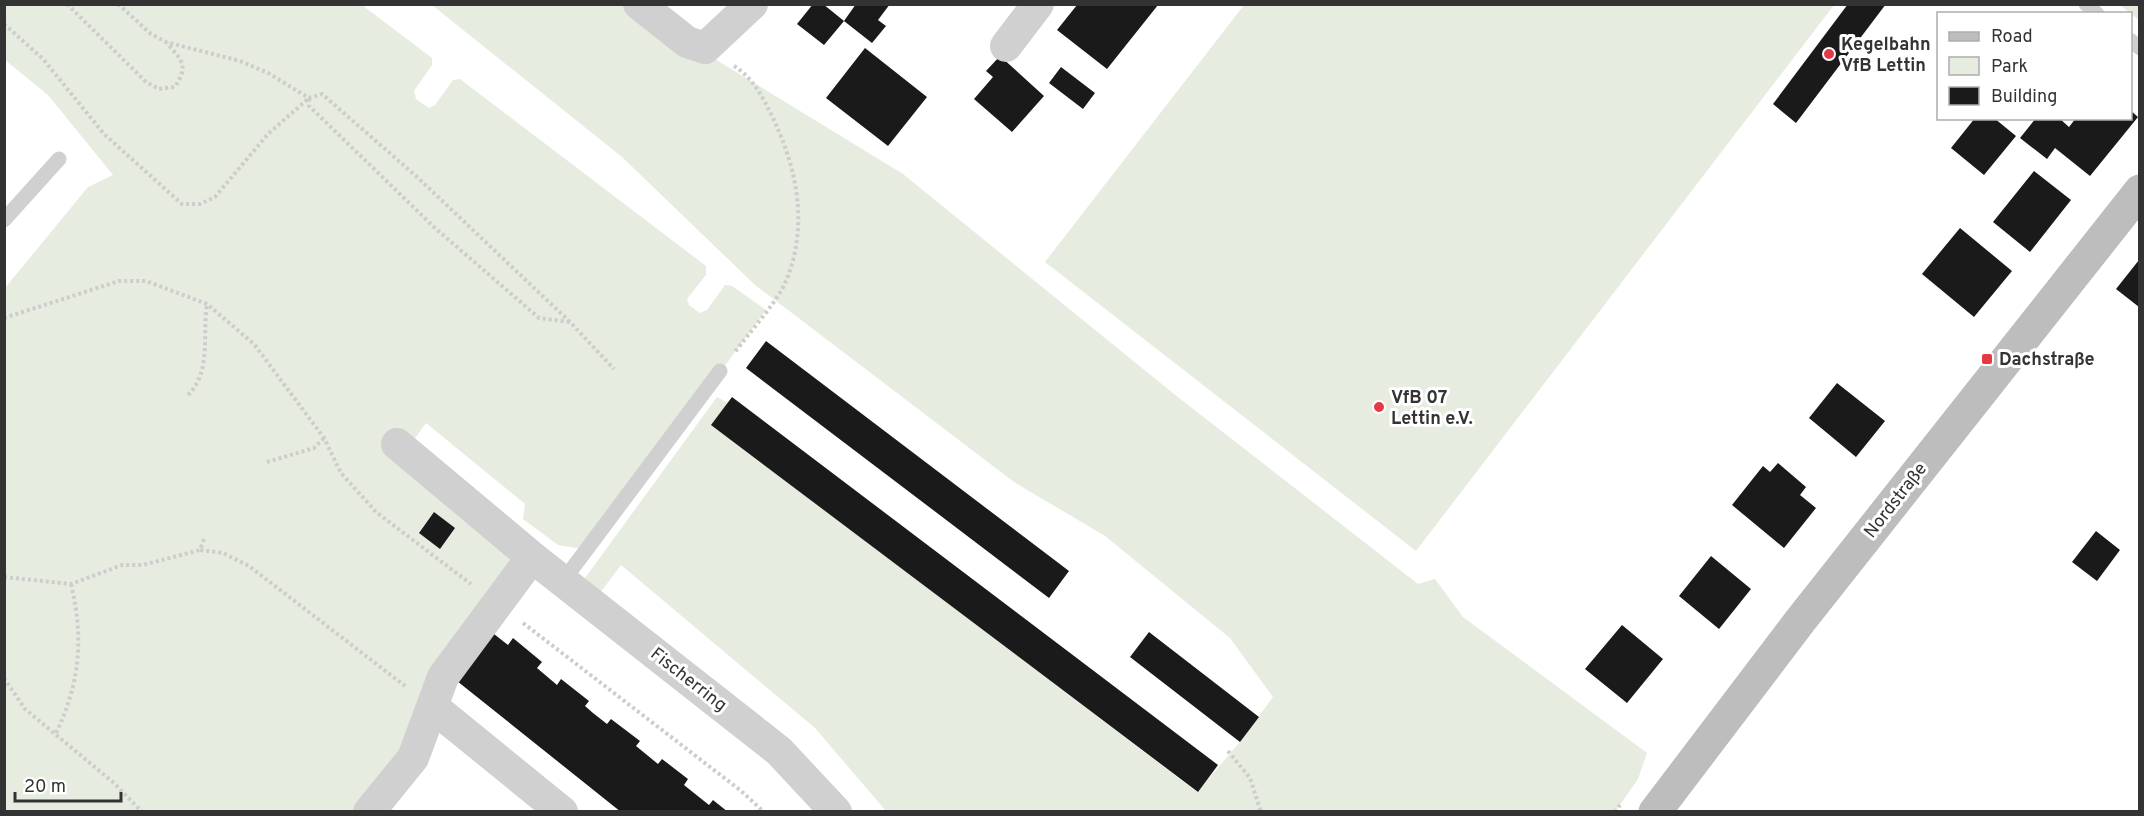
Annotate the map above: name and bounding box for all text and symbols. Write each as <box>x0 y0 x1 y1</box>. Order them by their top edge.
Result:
legend <box>1937 12 2132 120</box>
text: Road <box>1991 26 2033 49</box>
place label: Kegelbahn VfB Lettin <box>1841 34 1931 78</box>
marker: Kegelbahn VfB Lettin <box>1822 47 1836 61</box>
text: Park <box>1991 56 2028 79</box>
text: Building <box>1991 86 2057 109</box>
place label: Dachstraße <box>1999 349 2095 372</box>
marker: Dachstraße <box>1980 352 1994 366</box>
place label: VfB 07 Lettin e.V. <box>1391 387 1473 431</box>
marker: VfB 07 Lettin e.V. <box>1372 400 1386 414</box>
street label: Nordstraße <box>1860 459 1933 543</box>
street label: Fischerring <box>645 643 731 717</box>
scale bar <box>15 765 122 803</box>
text: 20 m <box>24 776 66 799</box>

